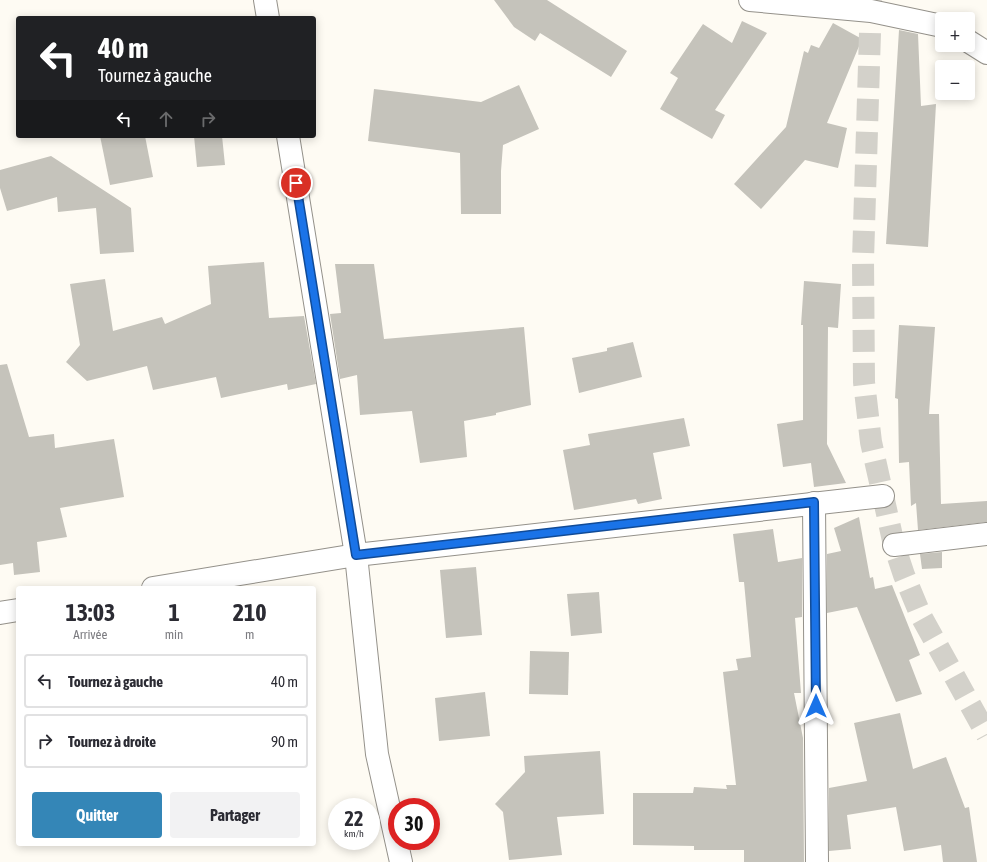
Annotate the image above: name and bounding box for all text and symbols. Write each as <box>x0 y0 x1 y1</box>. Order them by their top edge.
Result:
map controls <box>935 12 975 100</box>
button: + <box>935 12 975 52</box>
icon: left <box>32 32 84 84</box>
text: 40 m <box>98 32 148 64</box>
button: − <box>935 60 975 100</box>
text: Tournez à gauche <box>98 65 212 86</box>
icon: left <box>113 108 135 130</box>
icon: ahead <box>155 108 177 130</box>
icon: right <box>197 108 219 130</box>
pin <box>279 166 313 200</box>
icon: arrive <box>285 172 307 194</box>
text: 13:03 <box>65 599 115 626</box>
text: 1 <box>168 599 180 626</box>
text: 210 <box>233 599 267 626</box>
text: Arrivée <box>73 627 107 642</box>
text: min <box>165 627 183 642</box>
text: m <box>245 627 254 642</box>
icon: left <box>34 670 56 692</box>
text: Tournez à gauche <box>68 673 163 690</box>
text: 40 m <box>271 673 298 690</box>
position arrow <box>795 685 837 727</box>
icon: right <box>34 730 56 752</box>
text: Tournez à droite <box>68 733 156 750</box>
text: 90 m <box>271 733 298 750</box>
button: Quitter <box>32 792 162 838</box>
button: Partager <box>170 792 300 838</box>
speed limit sign: 30 <box>388 798 440 850</box>
text: 22 <box>345 807 363 830</box>
text: km/h <box>344 828 364 839</box>

